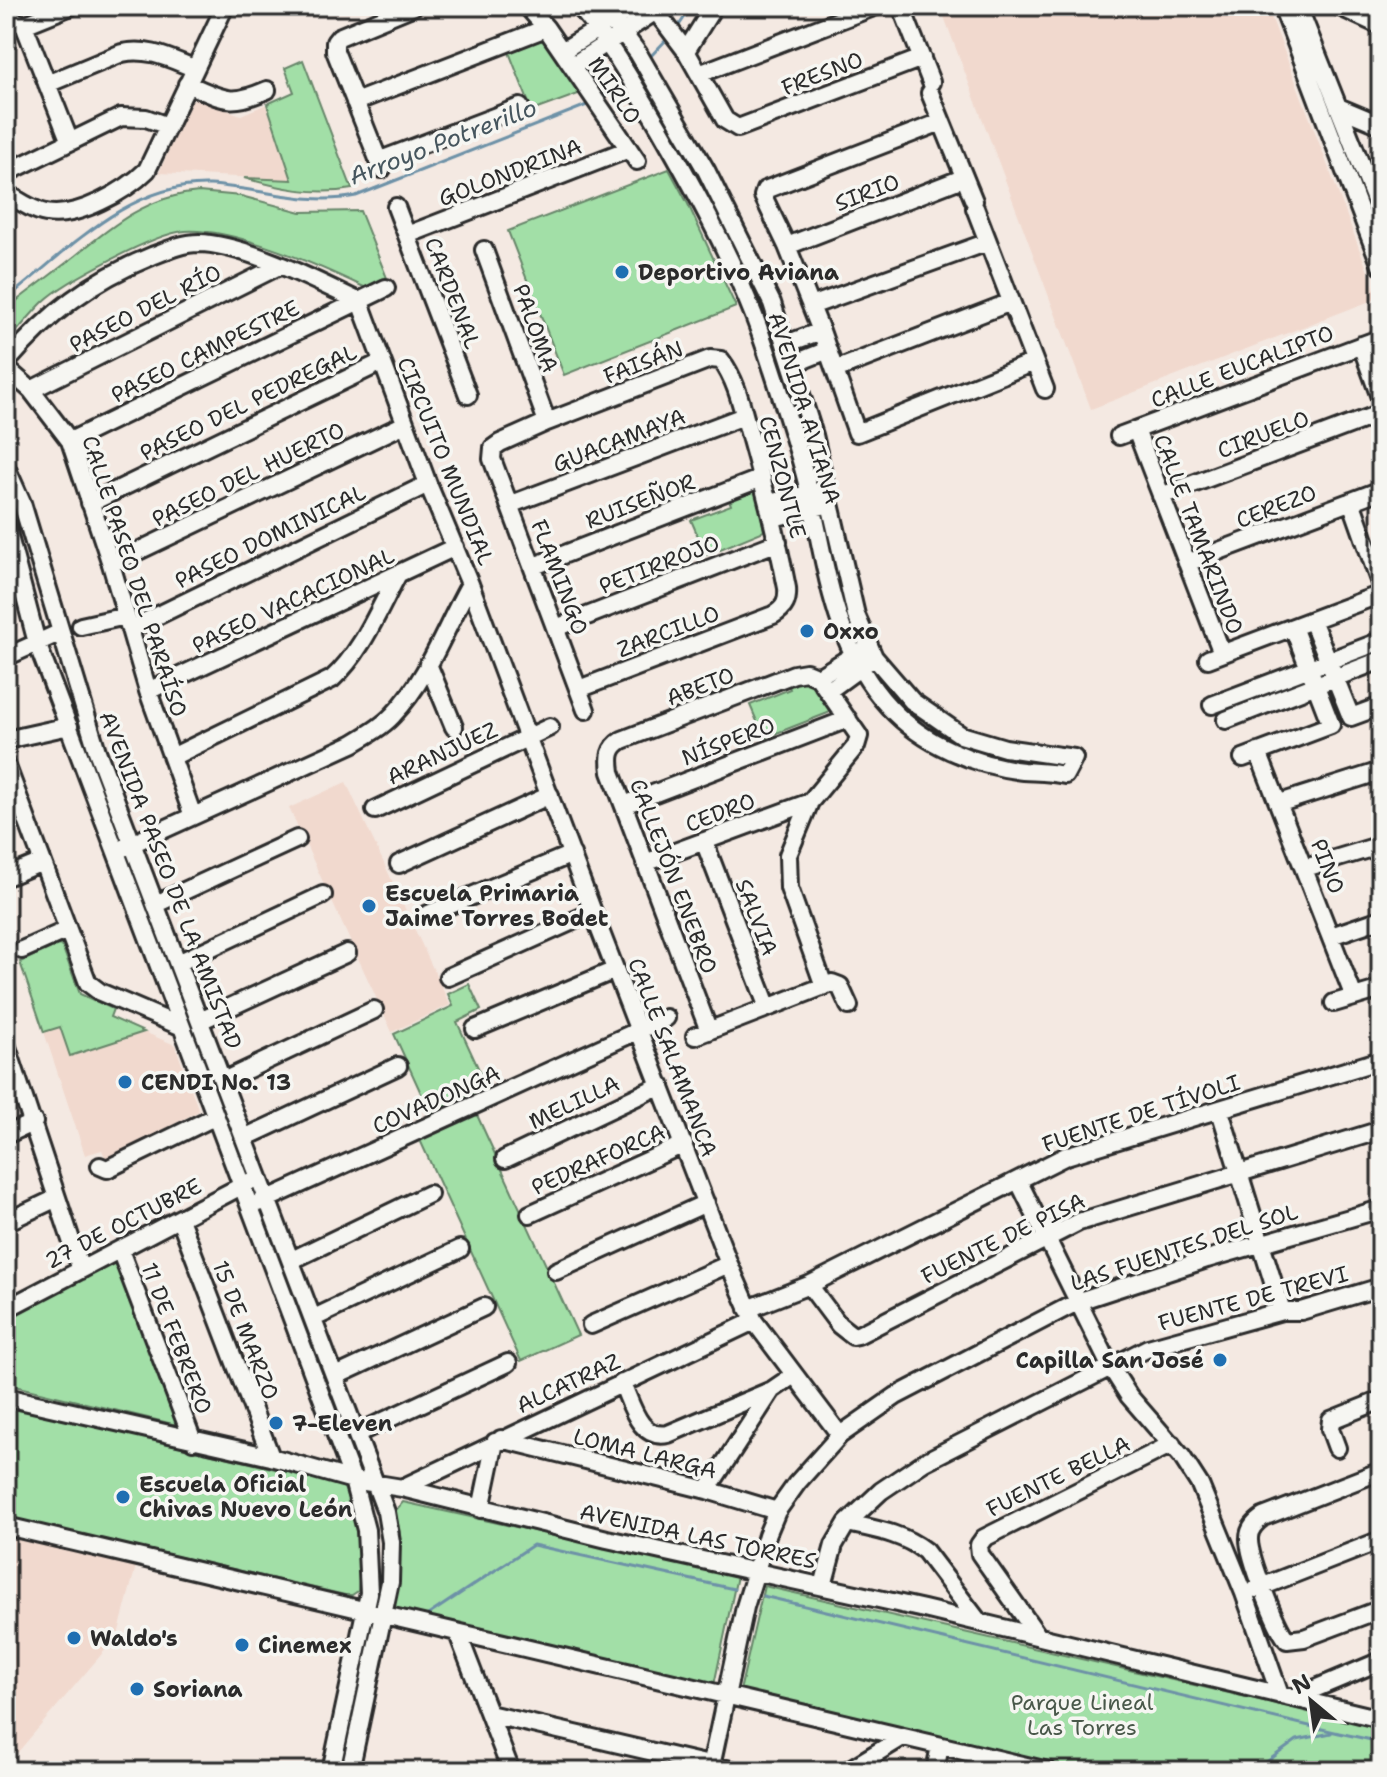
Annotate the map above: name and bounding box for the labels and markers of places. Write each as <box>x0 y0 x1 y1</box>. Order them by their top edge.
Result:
place label: Deportivo Aviana <box>638 258 839 287</box>
marker: Deportivo Aviana <box>613 263 631 281</box>
place label: Oxxo <box>823 617 879 646</box>
marker: Oxxo <box>798 622 816 640</box>
place label: Escuela Primaria Jaime Torres Bodet <box>385 879 609 933</box>
marker: Escuela Primaria Jaime Torres Bodet <box>360 897 378 915</box>
place label: CENDI No. 13 <box>141 1068 291 1097</box>
marker: CENDI No. 13 <box>116 1073 134 1091</box>
place label: Capilla San José <box>1016 1346 1204 1375</box>
marker: Capilla San José <box>1211 1351 1229 1369</box>
place label: 7-Eleven <box>292 1409 393 1438</box>
marker: 7-Eleven <box>267 1414 285 1432</box>
place label: Escuela Oficial Chivas Nuevo León <box>139 1470 353 1524</box>
marker: Escuela Oficial Chivas Nuevo León <box>114 1488 132 1506</box>
place label: Waldo's <box>90 1624 178 1653</box>
marker: Waldo's <box>65 1629 83 1647</box>
place label: Cinemex <box>258 1631 352 1660</box>
marker: Cinemex <box>233 1636 251 1654</box>
place label: Soriana <box>153 1675 243 1704</box>
marker: Soriana <box>128 1680 146 1698</box>

